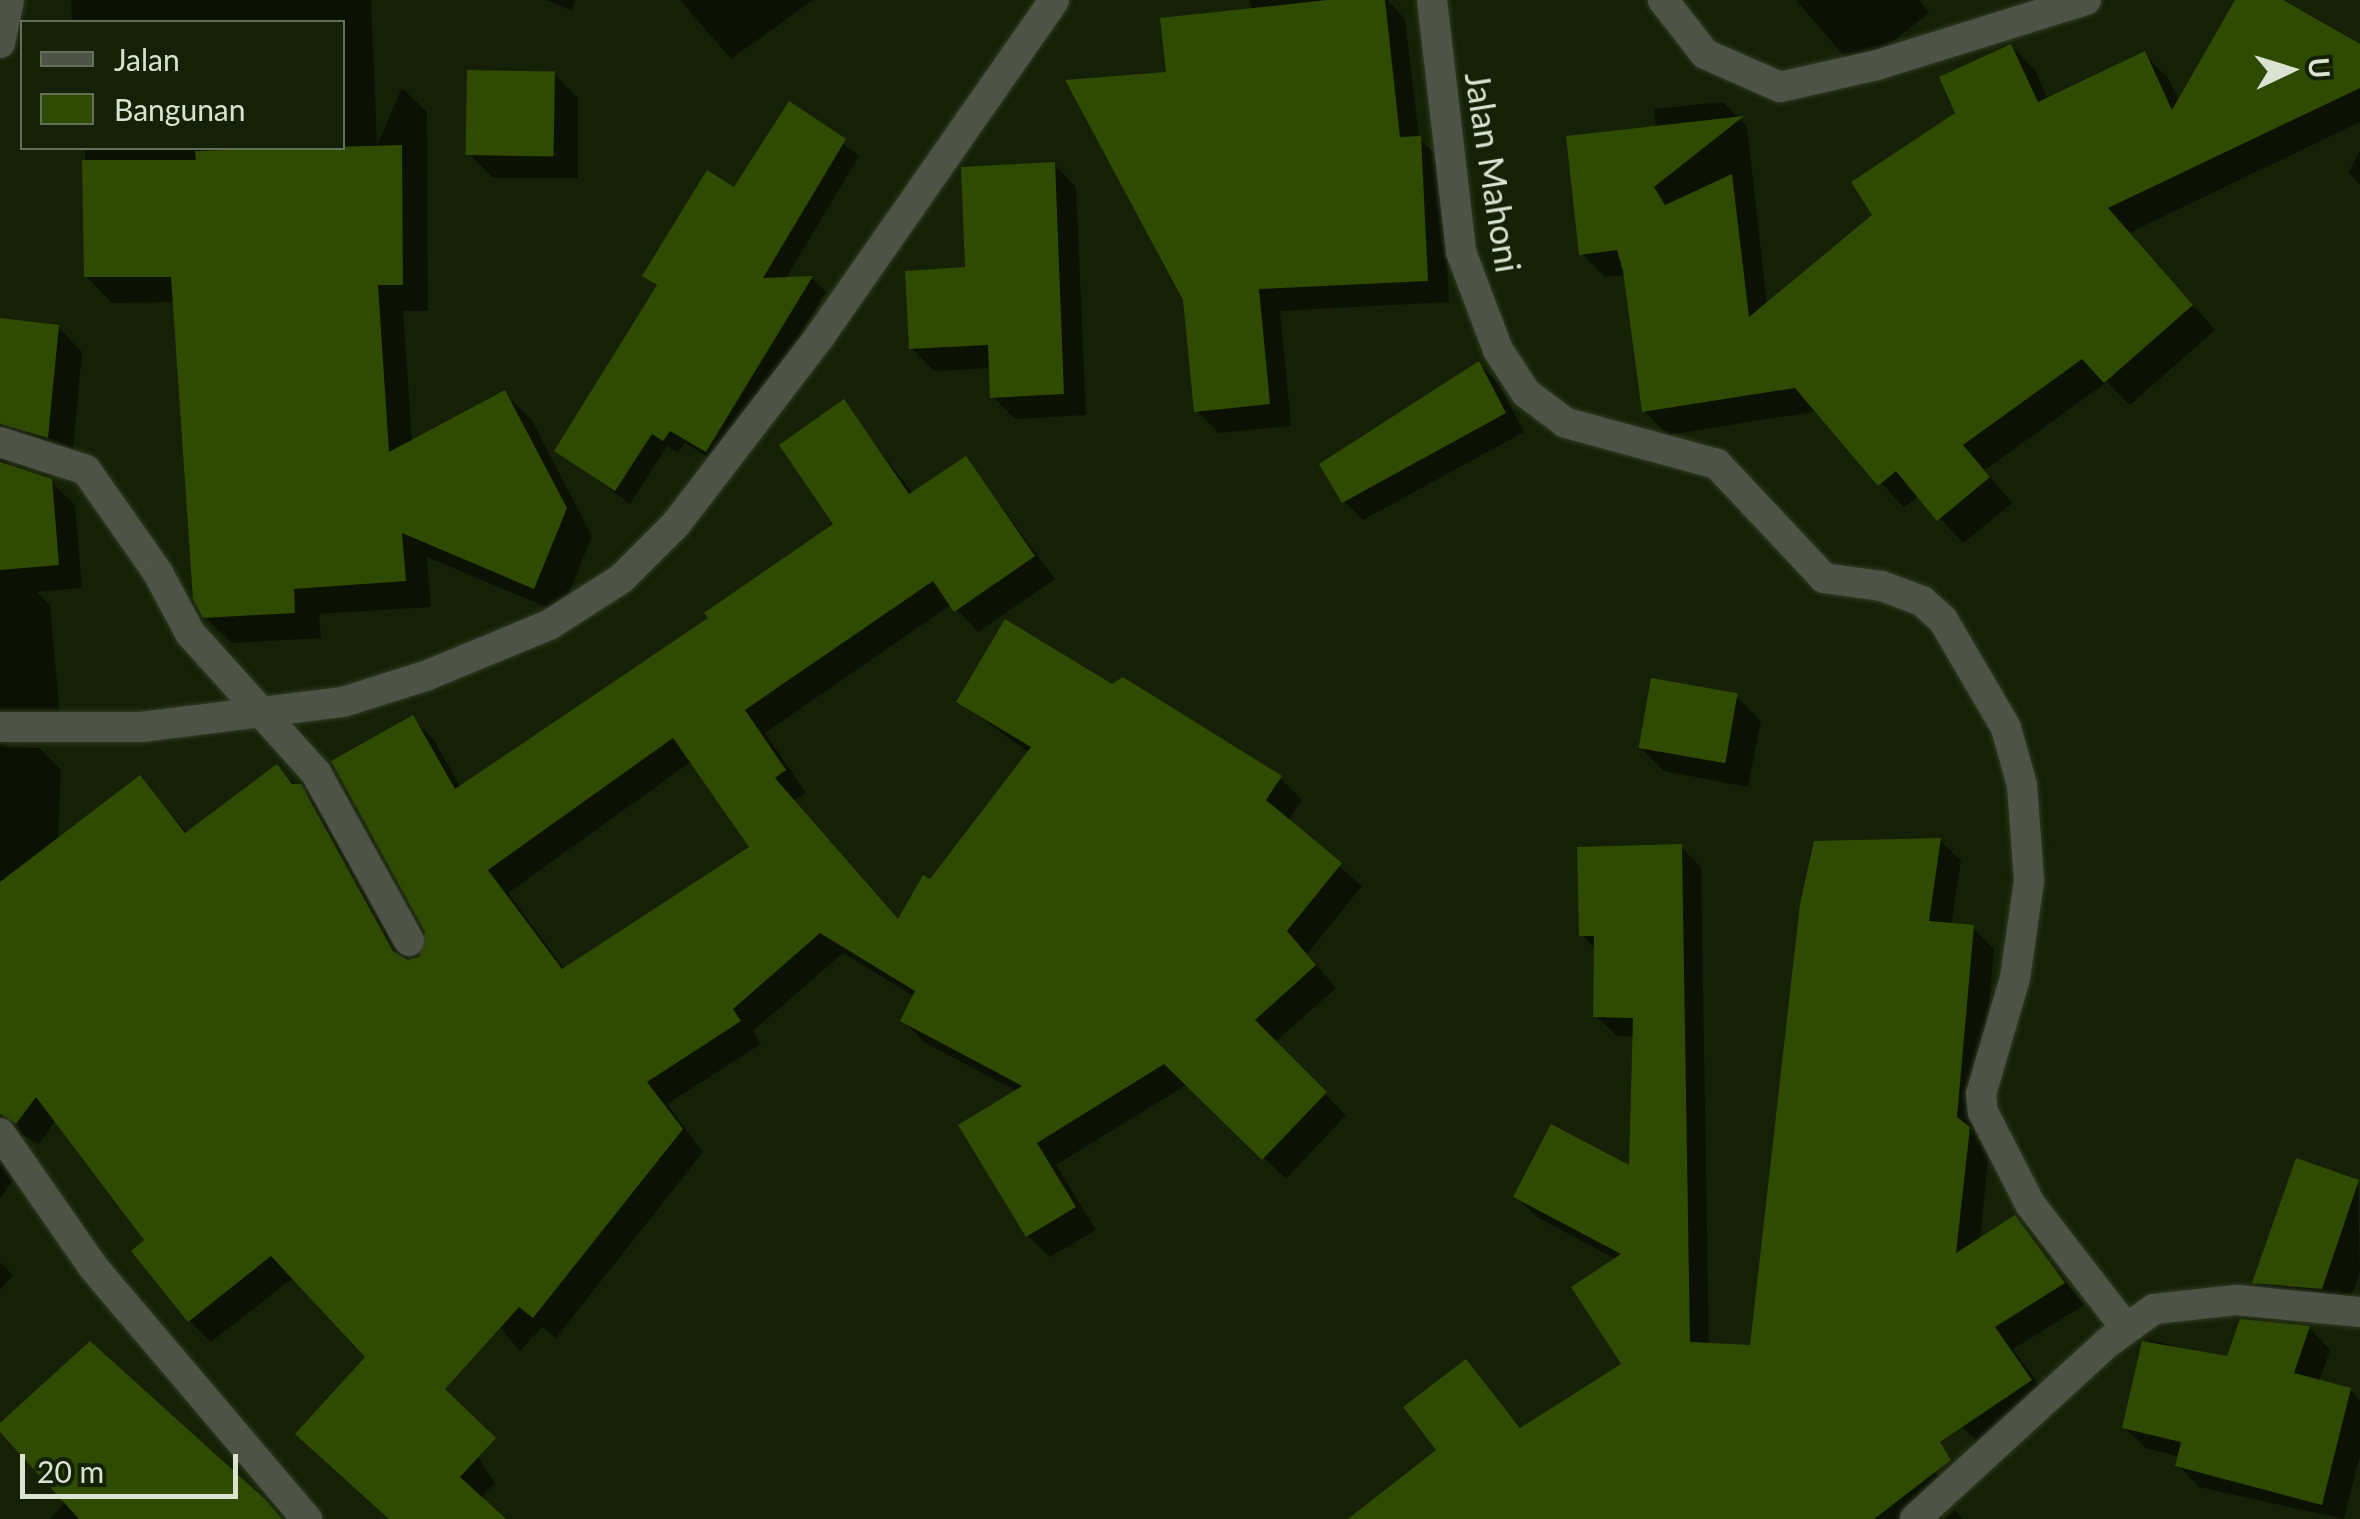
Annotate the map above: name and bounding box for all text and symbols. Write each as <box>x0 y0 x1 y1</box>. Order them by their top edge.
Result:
legend <box>20 20 345 150</box>
north arrow <box>2240 20 2340 120</box>
text: Jalan <box>114 41 180 77</box>
text: U <box>2302 56 2338 79</box>
street label: Jalan Mahoni <box>1457 69 1531 275</box>
text: Bangunan <box>114 91 246 127</box>
scale bar <box>25 1434 242 1496</box>
text: 20 m <box>37 1453 104 1489</box>

